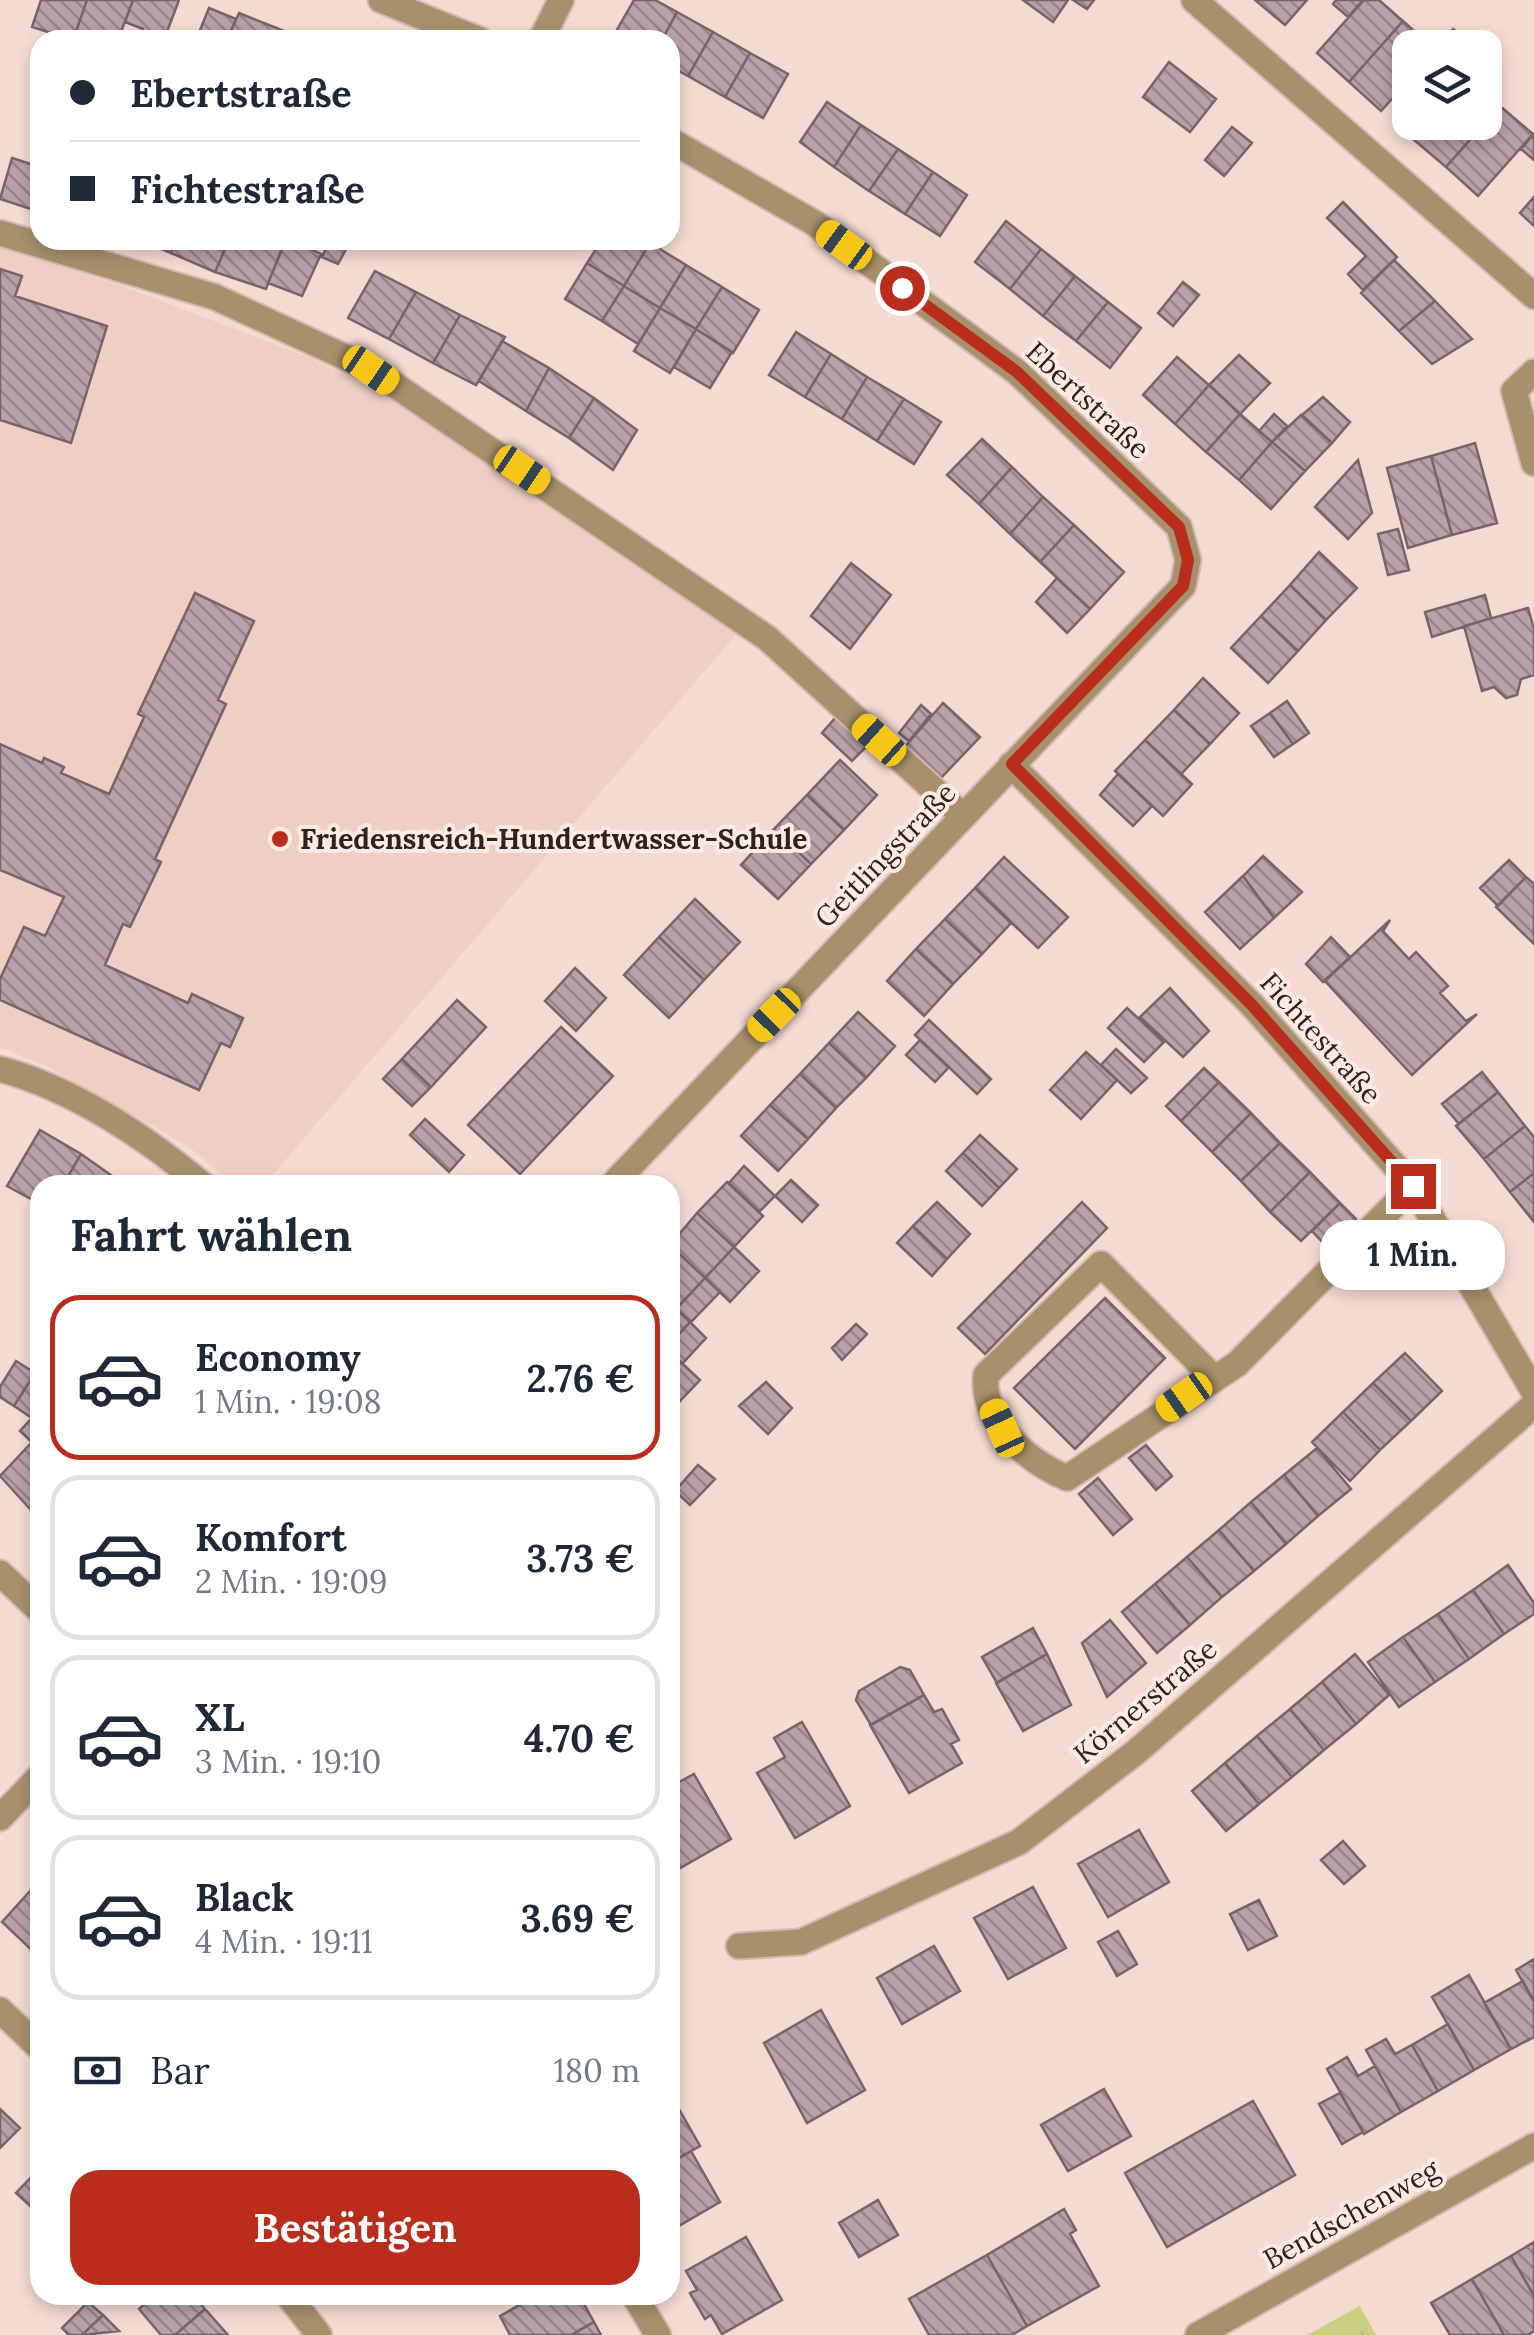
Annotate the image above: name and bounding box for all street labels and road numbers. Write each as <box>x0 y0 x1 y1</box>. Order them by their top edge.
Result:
street label: Ebertstraße <box>1019 333 1157 467</box>
street label: Geitlingstraße <box>807 775 963 935</box>
street label: Fichtestraße <box>1252 965 1390 1111</box>
street label: Körnerstraße <box>1066 1631 1224 1771</box>
street label: Bendschenweg <box>1257 2151 1446 2277</box>

